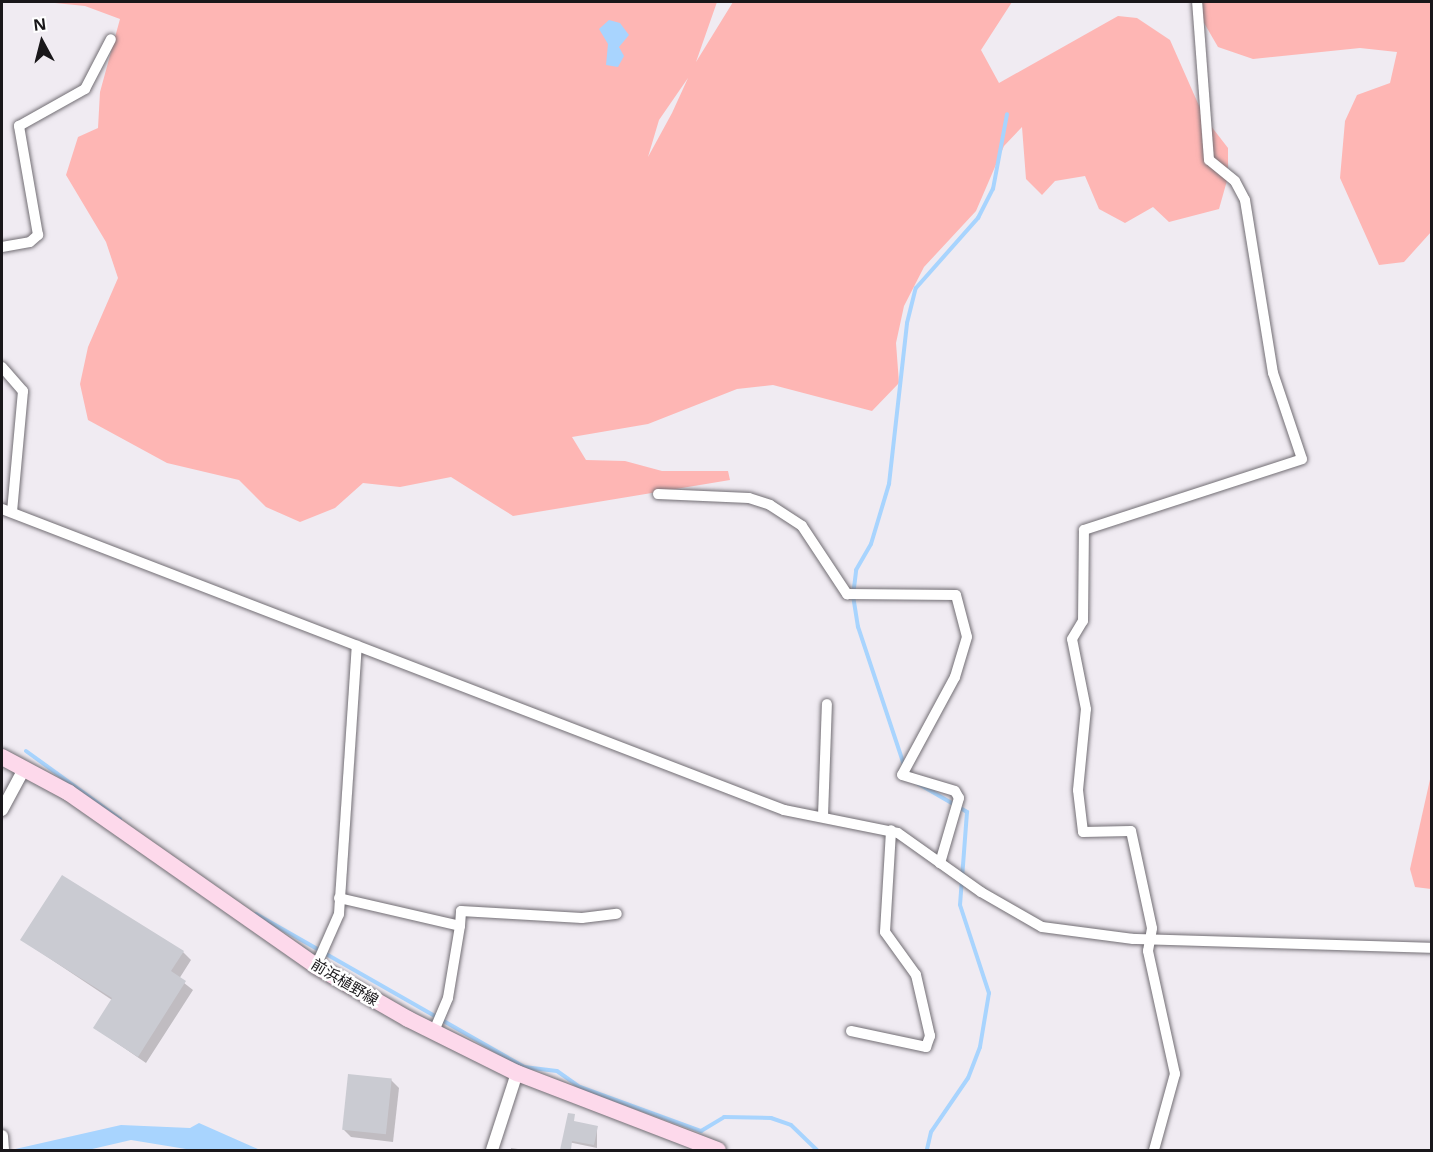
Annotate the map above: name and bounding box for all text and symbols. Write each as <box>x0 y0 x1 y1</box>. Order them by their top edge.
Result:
north arrow <box>12 12 72 72</box>
text: N <box>32 12 48 36</box>
street label: 前浜植野線 <box>308 955 382 1009</box>

